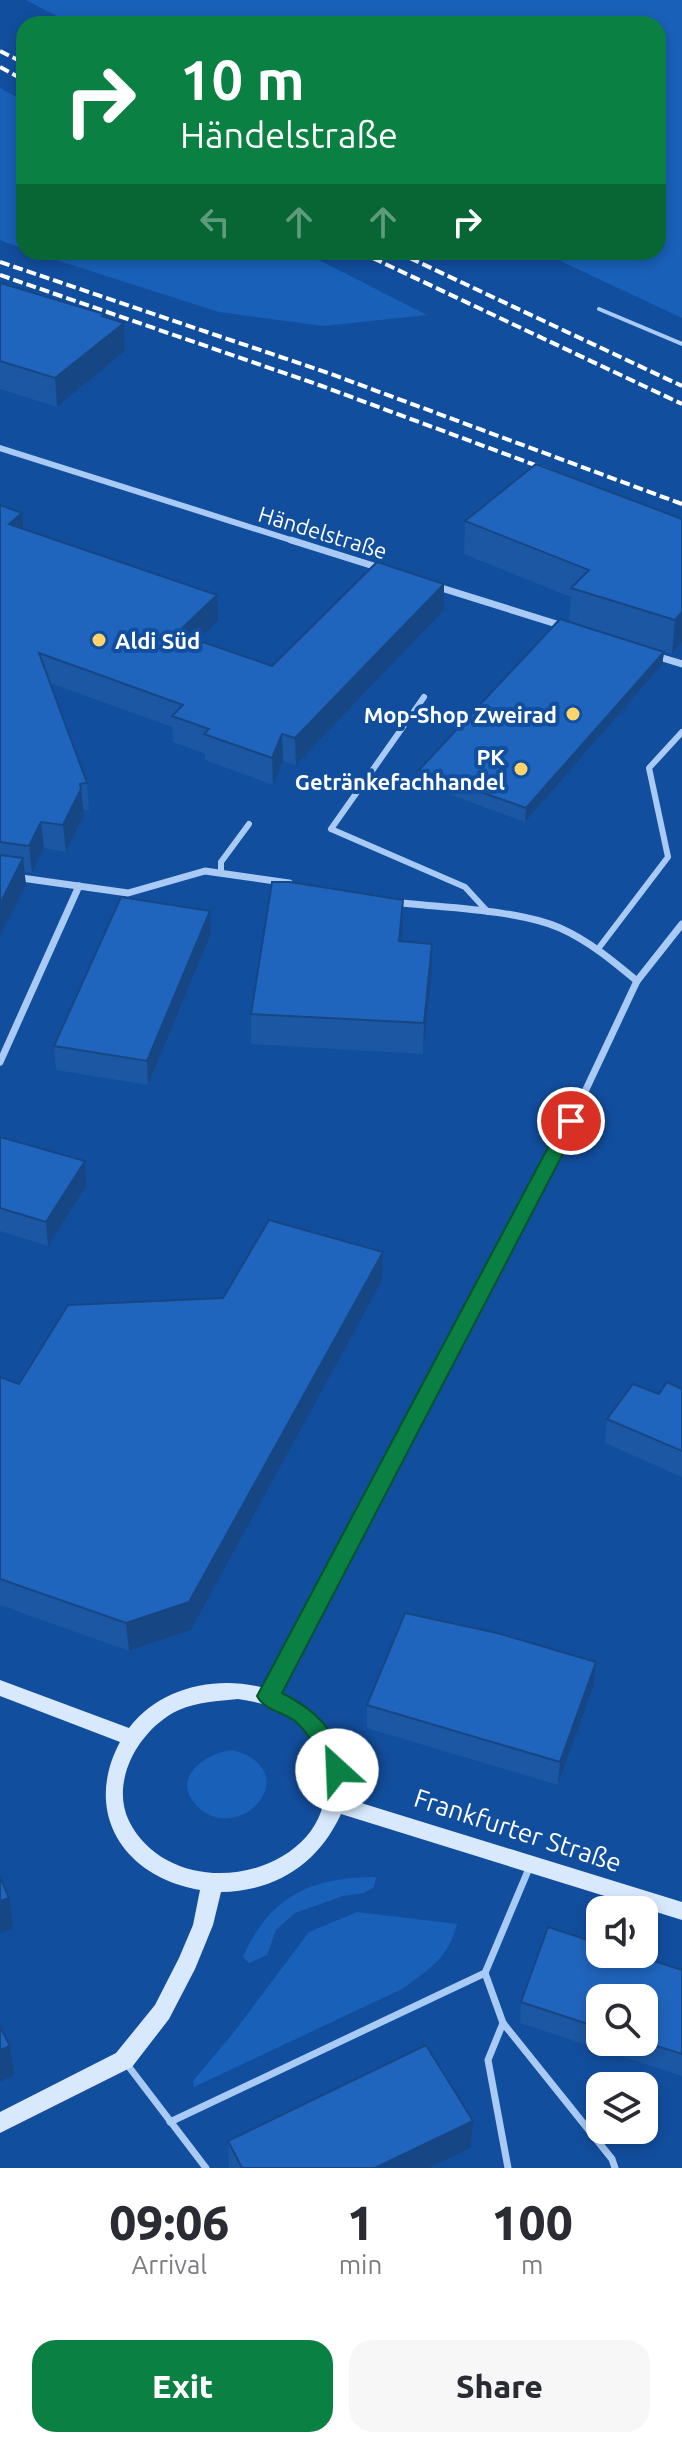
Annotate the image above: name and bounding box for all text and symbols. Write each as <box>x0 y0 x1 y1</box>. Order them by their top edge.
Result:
icon: right <box>48 48 152 152</box>
text: 10 m <box>180 48 305 111</box>
text: Händelstraße <box>180 114 398 155</box>
icon: left <box>193 200 237 244</box>
icon: ahead <box>277 200 321 244</box>
icon: ahead <box>361 200 405 244</box>
icon: right <box>445 200 489 244</box>
street label: Händelstraße <box>256 501 390 563</box>
place label: Aldi Süd <box>115 628 200 653</box>
marker: Aldi Süd <box>90 631 108 649</box>
place label: Mop-Shop Zweirad <box>364 702 557 727</box>
marker: Mop-Shop Zweirad <box>564 705 582 723</box>
place label: PK Getränkefachhandel <box>295 744 505 794</box>
marker: PK Getränkefachhandel <box>512 760 530 778</box>
pin <box>537 1087 605 1155</box>
icon: arrive <box>549 1099 593 1143</box>
position arrow <box>295 1728 379 1812</box>
street label: Frankfurter Straße <box>411 1783 625 1877</box>
map controls <box>586 1896 658 2144</box>
button: sound <box>586 1896 658 1968</box>
button: search <box>586 1984 658 2056</box>
button: layers <box>586 2072 658 2144</box>
text: 09:06 <box>109 2195 229 2249</box>
text: 1 <box>347 2195 374 2249</box>
text: 100 <box>492 2195 573 2249</box>
text: Arrival <box>131 2250 207 2279</box>
text: min <box>339 2250 382 2279</box>
text: m <box>521 2250 543 2279</box>
button: Exit <box>32 2340 333 2432</box>
button: Share <box>349 2340 650 2432</box>

